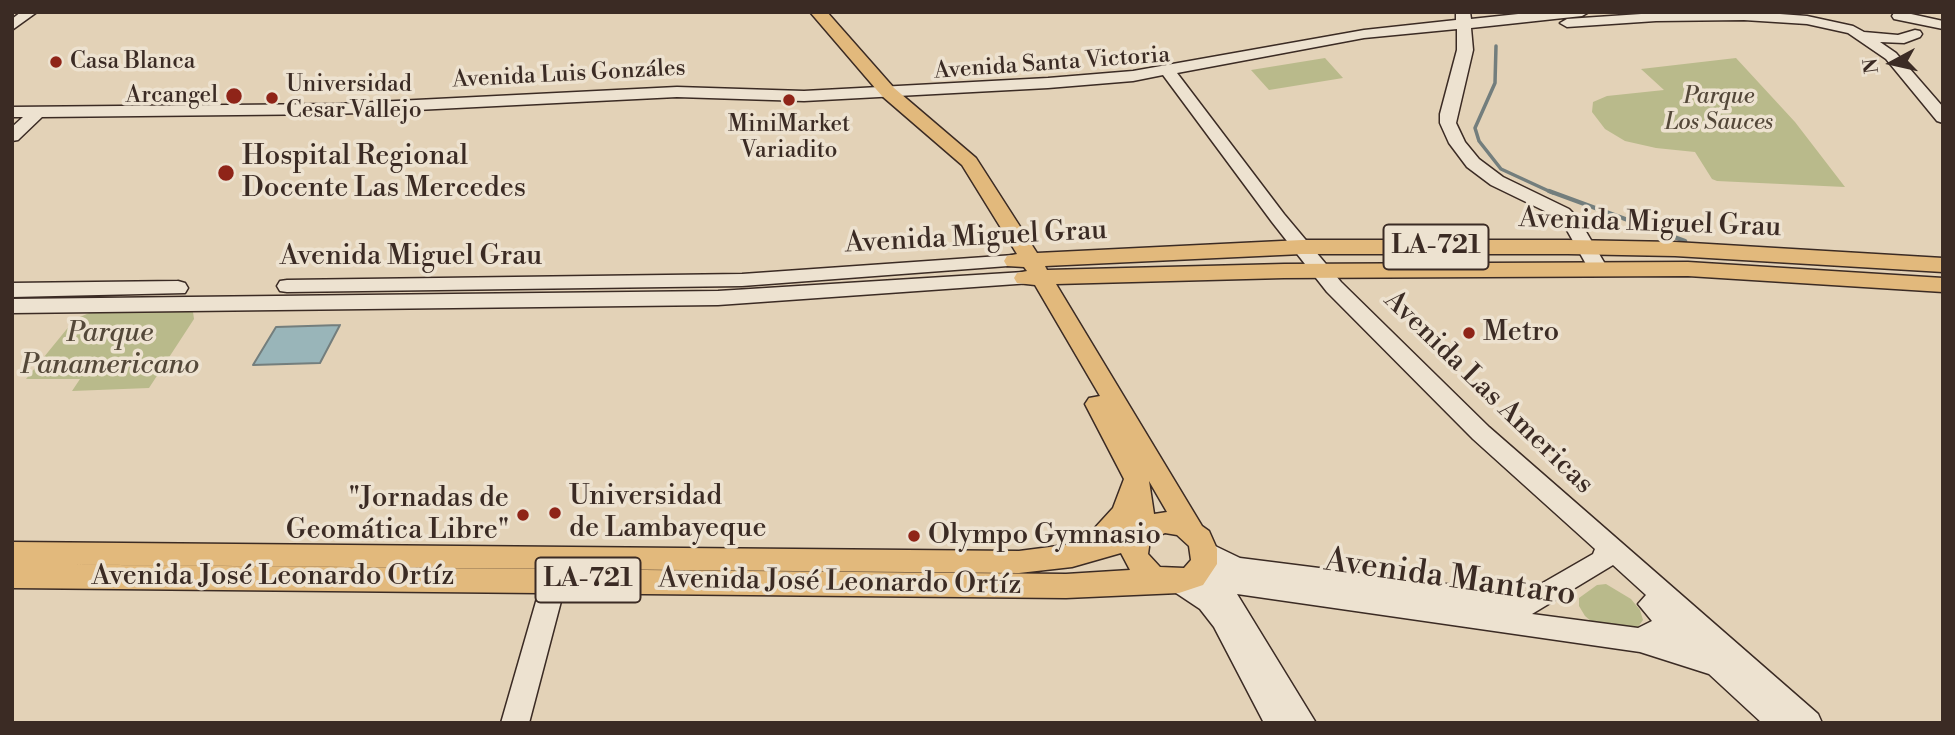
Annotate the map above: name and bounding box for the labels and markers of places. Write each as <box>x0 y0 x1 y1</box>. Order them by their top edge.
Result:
place label: Casa Blanca <box>70 48 195 76</box>
marker: Casa Blanca <box>48 54 64 70</box>
place label: Universidad Cesar Vallejo <box>286 71 422 125</box>
place label: Arcangel <box>126 82 218 110</box>
marker: Arcangel <box>224 86 244 106</box>
marker: Universidad Cesar Vallejo <box>264 90 280 106</box>
marker: MiniMarket Variadito <box>781 92 797 108</box>
place label: MiniMarket Variadito <box>728 111 850 165</box>
place label: Hospital Regional Docente Las Mercedes <box>242 140 526 206</box>
marker: Hospital Regional Docente Las Mercedes <box>216 163 236 183</box>
place label: Metro <box>1483 316 1559 350</box>
marker: Metro <box>1461 325 1477 341</box>
place label: Universidad de Lambayeque <box>569 480 767 546</box>
place label: "Jornadas de Geomática Libre" <box>286 482 509 548</box>
marker: Universidad de Lambayeque <box>547 505 563 521</box>
marker: "Jornadas de Geomática Libre" <box>515 507 531 523</box>
place label: Olympo Gymnasio <box>928 519 1161 553</box>
marker: Olympo Gymnasio <box>906 528 922 544</box>

